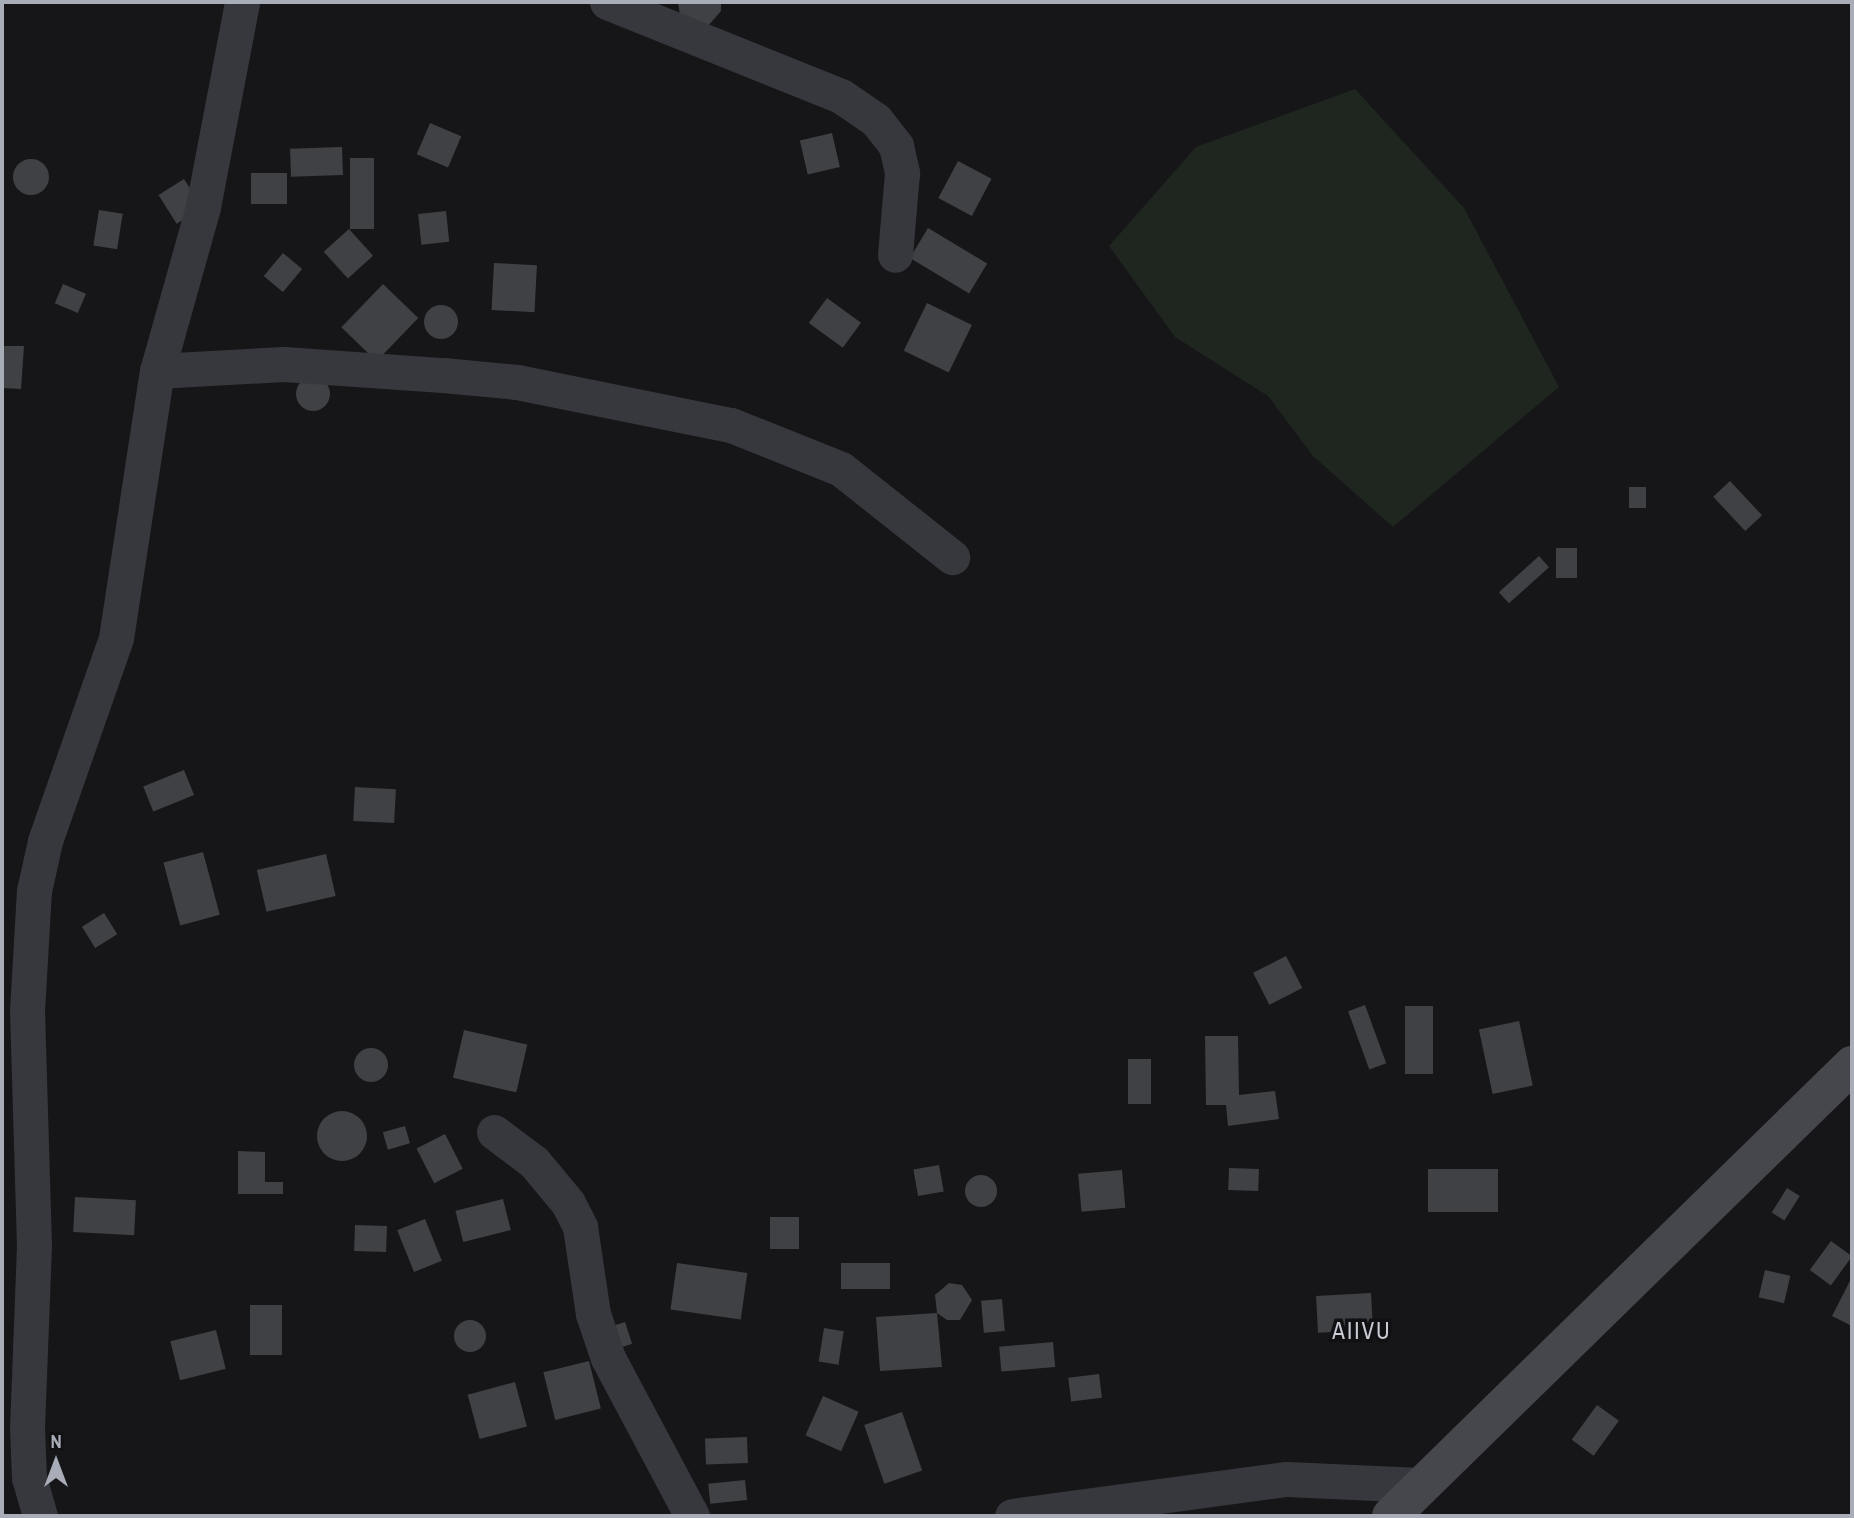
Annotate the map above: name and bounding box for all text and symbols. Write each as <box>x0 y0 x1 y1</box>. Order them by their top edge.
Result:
district label: AIIVU <box>1333 1317 1391 1345</box>
north arrow <box>21 1427 91 1497</box>
text: N <box>50 1428 62 1454</box>

